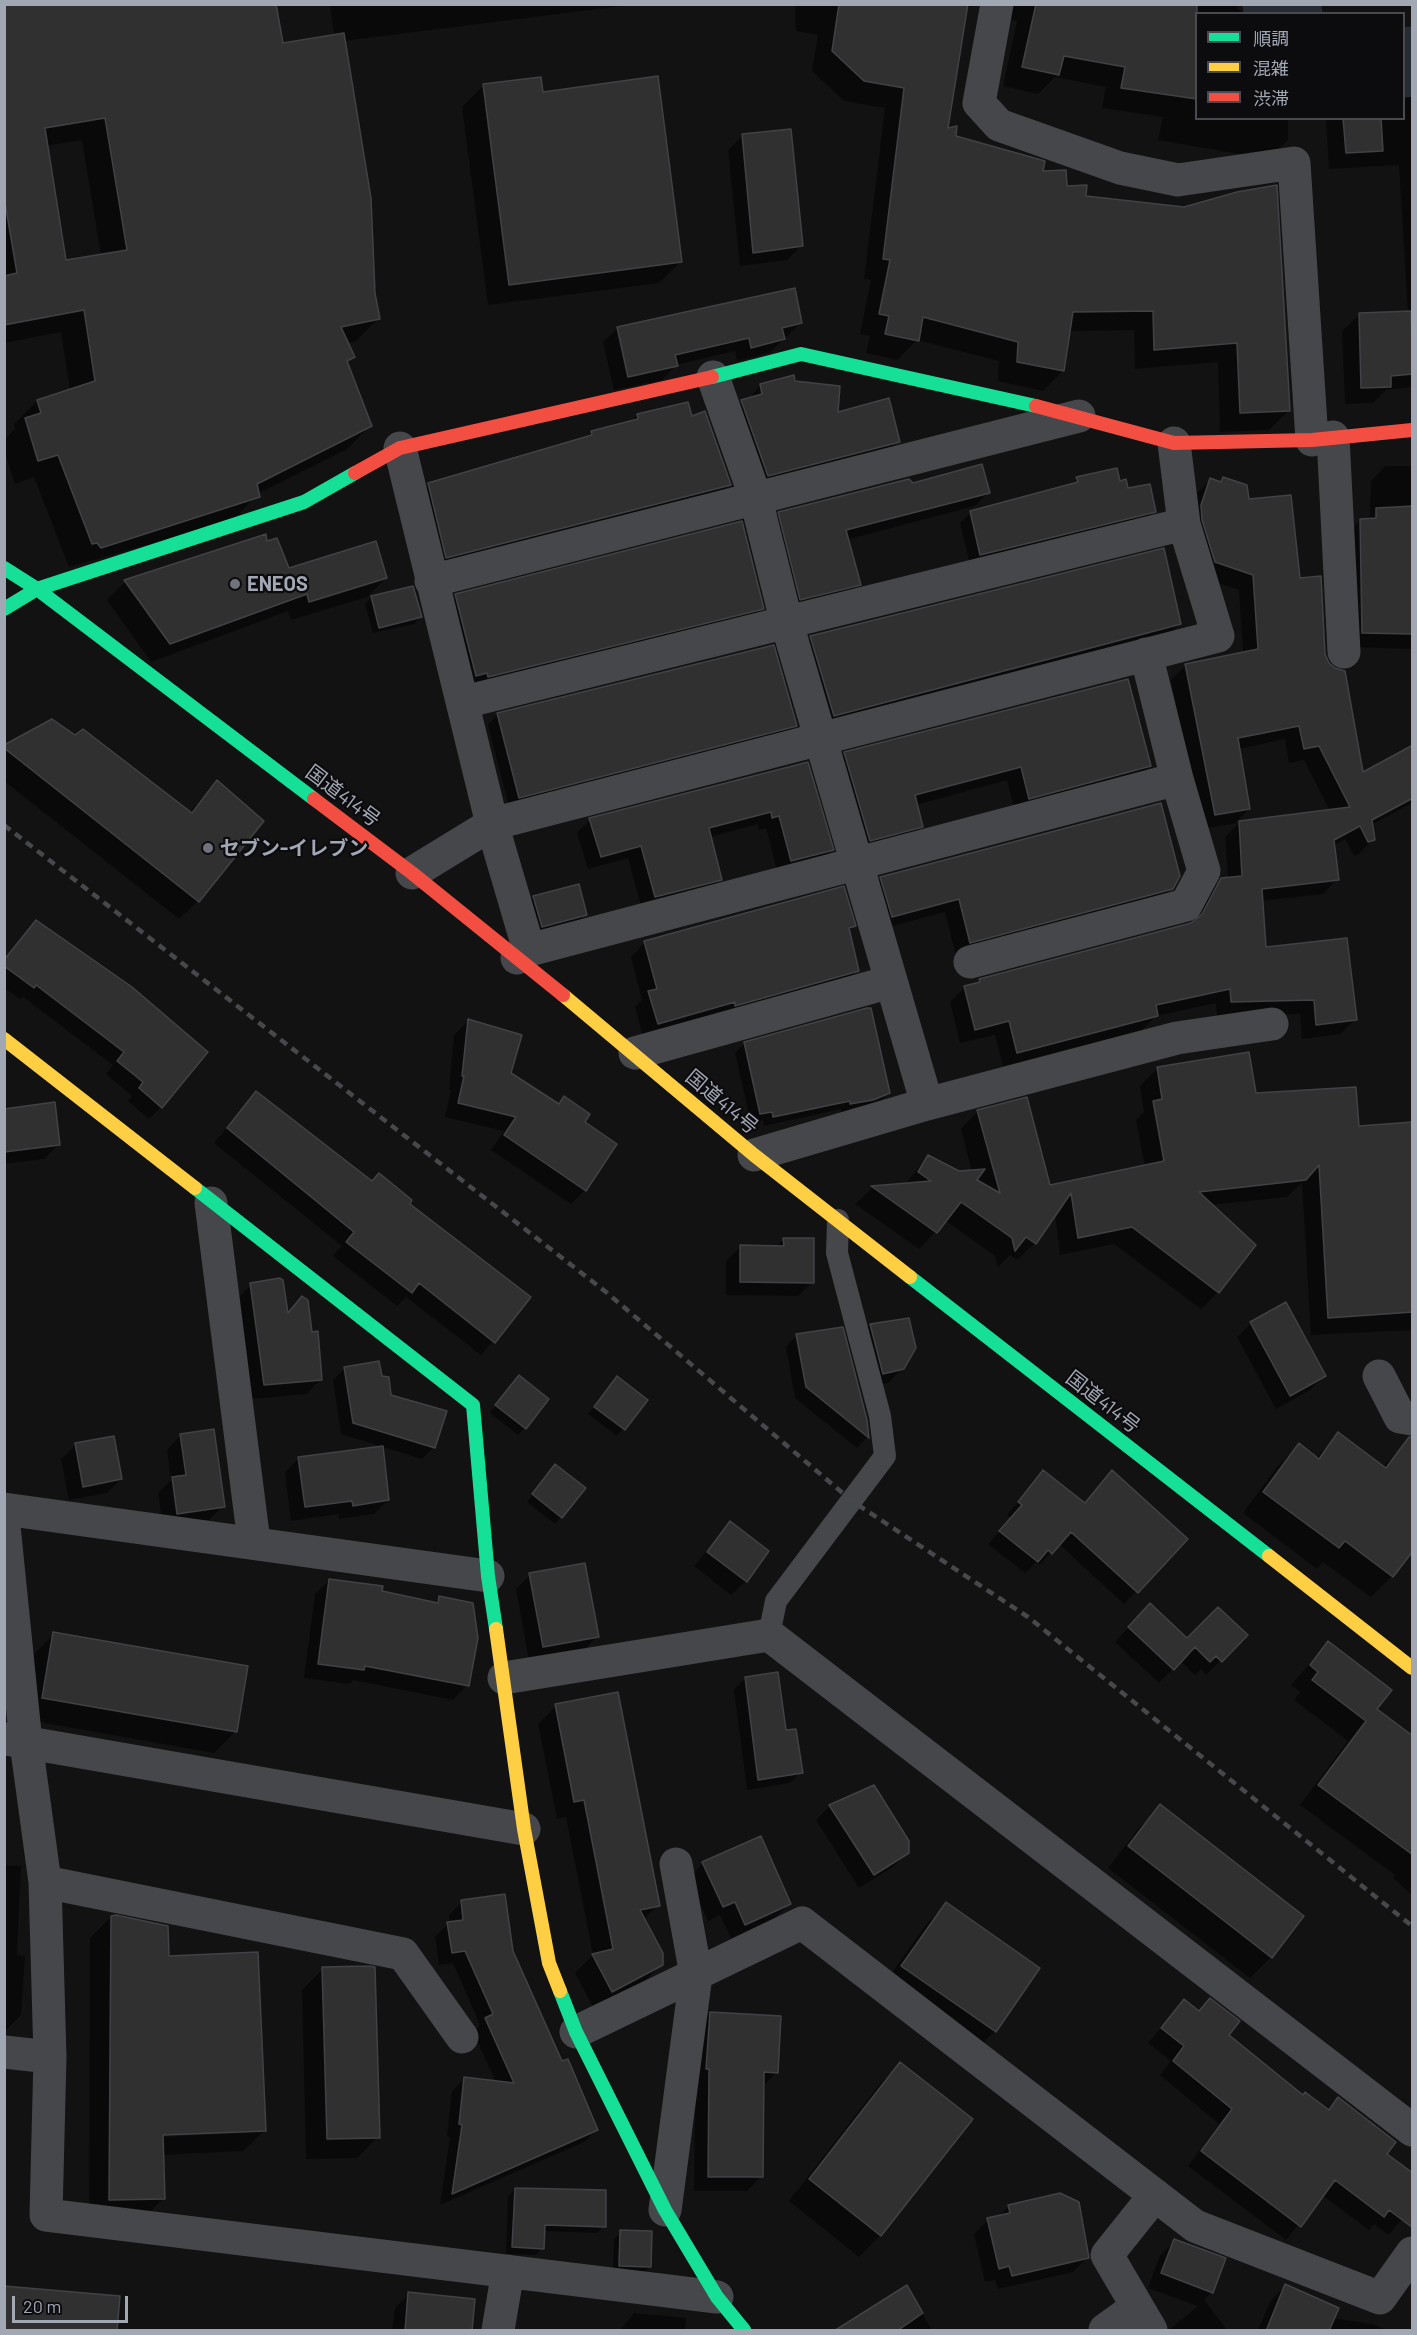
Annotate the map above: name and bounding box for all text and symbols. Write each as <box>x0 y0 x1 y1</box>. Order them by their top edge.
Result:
legend <box>1195 12 1405 120</box>
text: 順調 <box>1253 27 1289 49</box>
text: 混雑 <box>1253 57 1289 79</box>
text: 渋滞 <box>1253 87 1289 109</box>
place label: ENEOS <box>247 572 308 596</box>
marker: ENEOS <box>228 577 242 591</box>
street label: 国道414号 <box>301 760 385 832</box>
place label: セブン-イレブン <box>220 836 368 860</box>
marker: セブン-イレブン <box>201 841 215 855</box>
street label: 国道414号 <box>681 1065 763 1139</box>
street label: 国道414号 <box>1061 1366 1145 1438</box>
scale bar <box>15 2284 130 2322</box>
text: 20 m <box>23 2295 61 2317</box>

